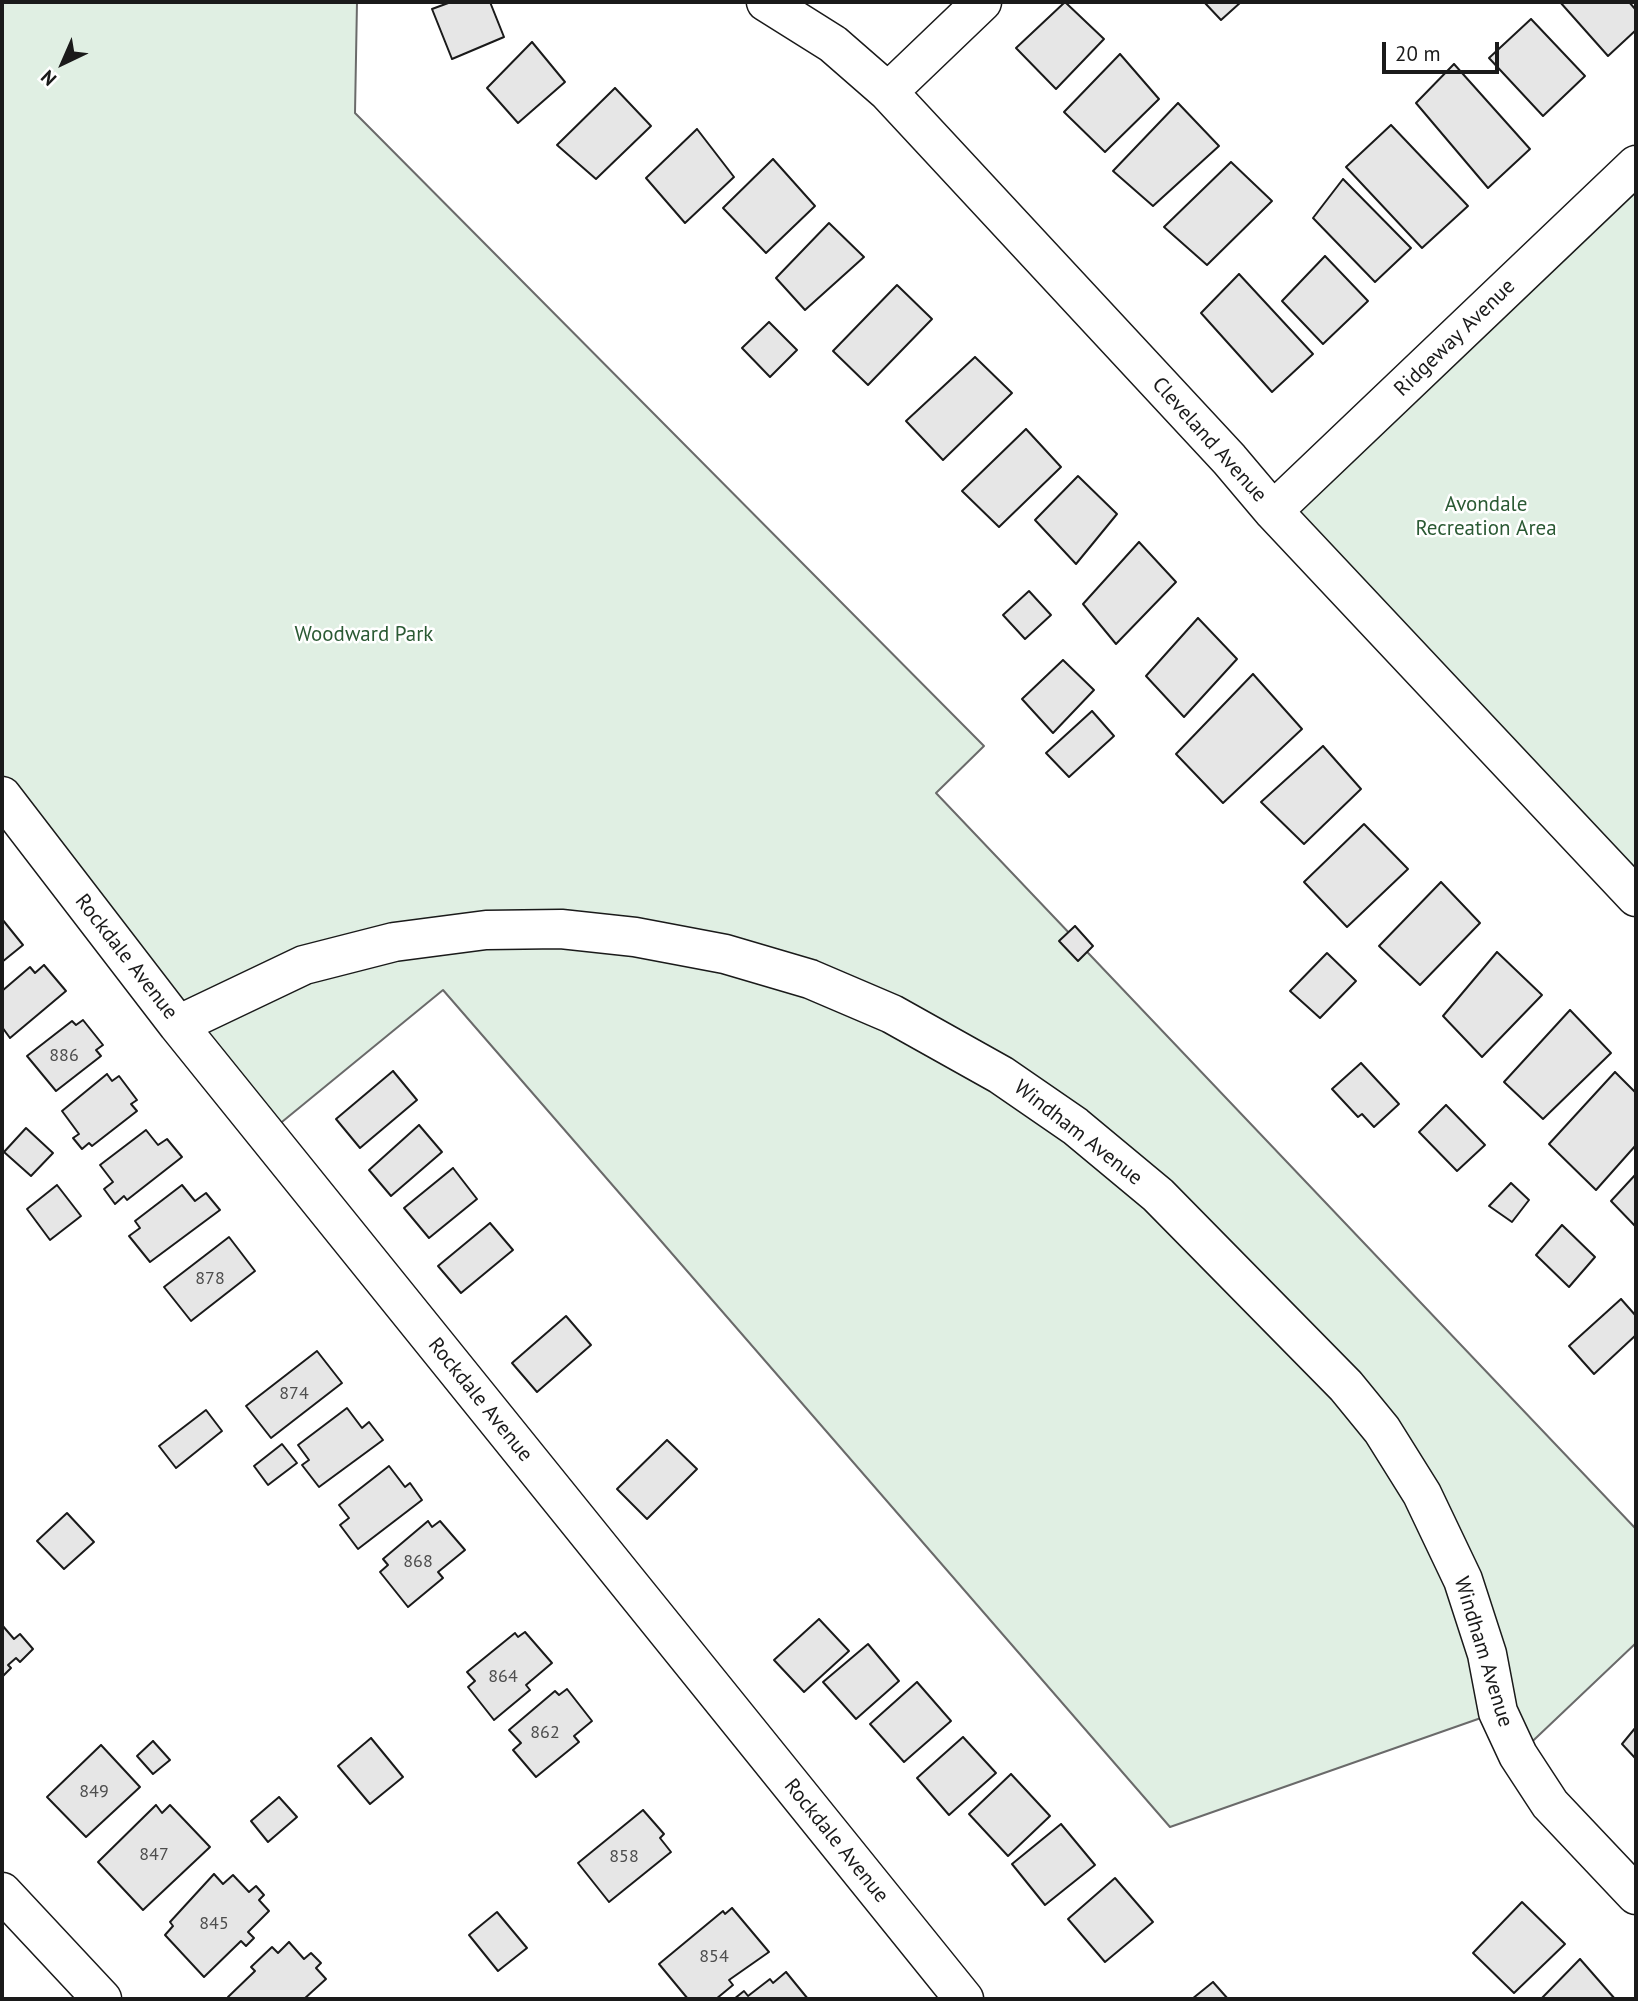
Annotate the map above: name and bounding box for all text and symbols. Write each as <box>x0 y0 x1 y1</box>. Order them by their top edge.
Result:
north arrow <box>28 28 98 98</box>
scale bar <box>1386 28 1503 72</box>
text: 20 m <box>1395 40 1441 67</box>
text: N <box>36 65 61 91</box>
street label: Ridgeway Avenue <box>1389 274 1521 402</box>
street label: Cleveland Avenue <box>1146 372 1272 508</box>
park label: Avondale Recreation Area <box>1415 492 1557 542</box>
park label: Woodward Park <box>295 622 433 648</box>
street label: Rockdale Avenue <box>69 889 183 1025</box>
house number: 886 <box>49 1045 79 1067</box>
street label: Windham Avenue <box>1009 1075 1147 1191</box>
house number: 878 <box>195 1268 225 1290</box>
street label: Rockdale Avenue <box>422 1333 538 1467</box>
house number: 874 <box>279 1383 309 1405</box>
house number: 868 <box>403 1551 433 1573</box>
street label: Windham Avenue <box>1448 1574 1518 1730</box>
house number: 864 <box>488 1666 518 1688</box>
house number: 862 <box>530 1722 560 1744</box>
street label: Rockdale Avenue <box>778 1774 894 1908</box>
house number: 849 <box>79 1781 109 1803</box>
house number: 847 <box>139 1844 169 1866</box>
house number: 858 <box>609 1846 639 1868</box>
house number: 845 <box>199 1913 229 1935</box>
house number: 854 <box>699 1946 729 1968</box>

